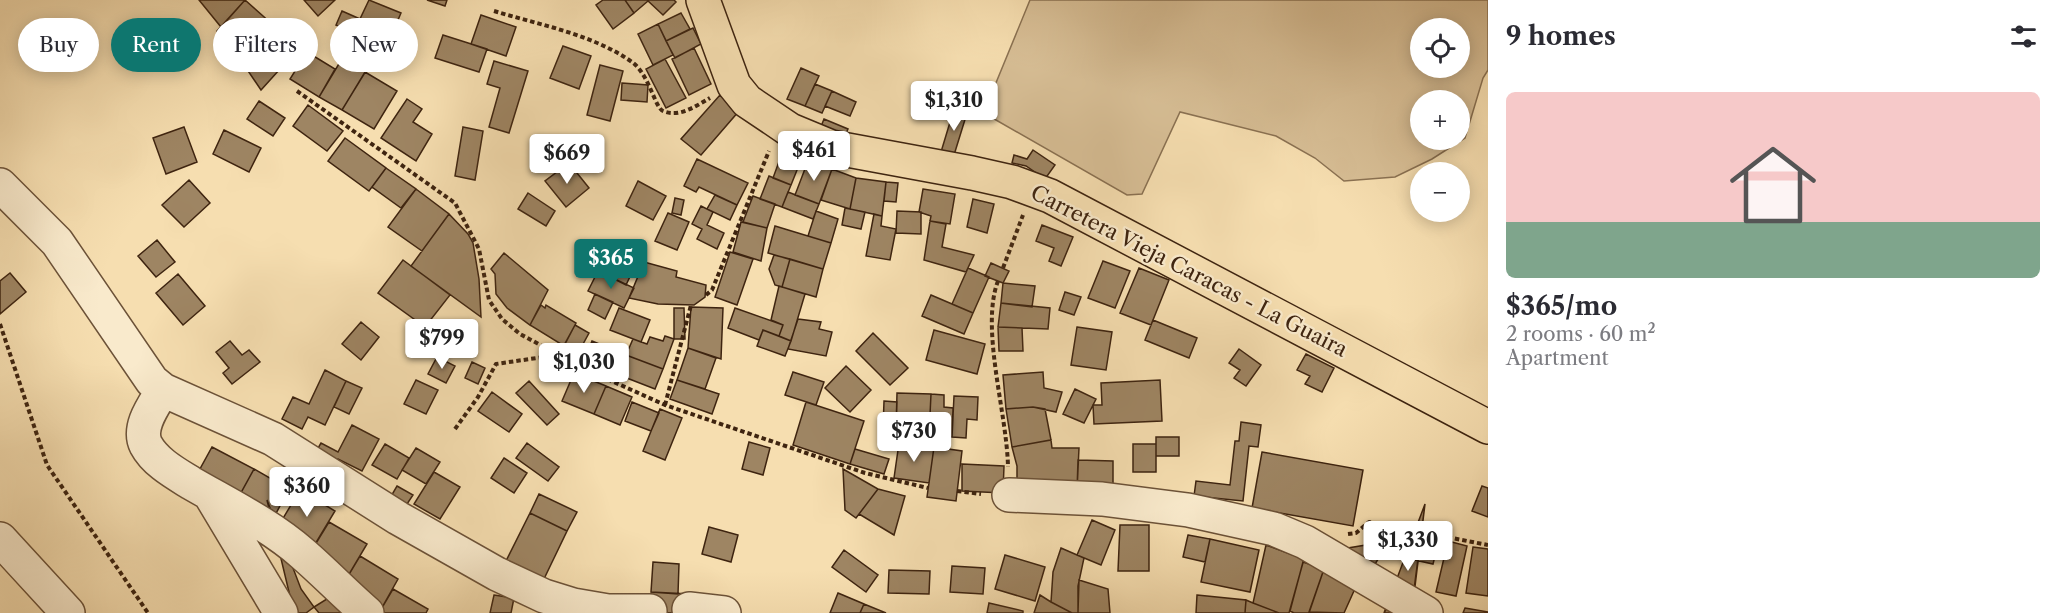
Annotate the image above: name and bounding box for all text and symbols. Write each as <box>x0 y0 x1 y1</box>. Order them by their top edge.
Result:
chip: Buy <box>18 18 99 72</box>
chip: Rent <box>111 18 201 72</box>
chip: Filters <box>213 18 318 72</box>
chip: New <box>330 18 418 72</box>
map controls <box>1410 18 1470 222</box>
button: locate <box>1410 18 1470 78</box>
text: 9 homes <box>1506 20 1616 52</box>
icon: filters <box>2007 20 2040 53</box>
pin: $1,310 <box>905 81 1003 132</box>
text: $1,310 <box>925 88 983 112</box>
button: + <box>1410 90 1470 150</box>
pin: $461 <box>778 131 850 182</box>
icon: home <box>1719 131 1827 239</box>
pin: $669 <box>531 134 603 185</box>
text: $461 <box>792 138 836 162</box>
text: $669 <box>543 141 591 165</box>
button: − <box>1410 162 1470 222</box>
street label: Carretera Vieja Caracas - La Guaira <box>1027 179 1353 362</box>
pin: $365 <box>575 239 647 290</box>
text: $365 <box>588 246 634 270</box>
text: $365/mo <box>1506 290 1617 322</box>
pin: $799 <box>406 319 478 370</box>
text: 2 rooms · 60 m² <box>1506 322 1656 346</box>
text: $799 <box>419 326 465 350</box>
pin: $1,030 <box>535 343 633 394</box>
text: Apartment <box>1506 346 1609 370</box>
text: $1,030 <box>553 350 615 374</box>
pin: $730 <box>878 412 950 463</box>
text: $730 <box>891 419 937 443</box>
pin: $360 <box>271 467 343 518</box>
text: $360 <box>283 474 331 498</box>
pin: $1,330 <box>1359 521 1457 572</box>
text: $1,330 <box>1377 528 1439 552</box>

